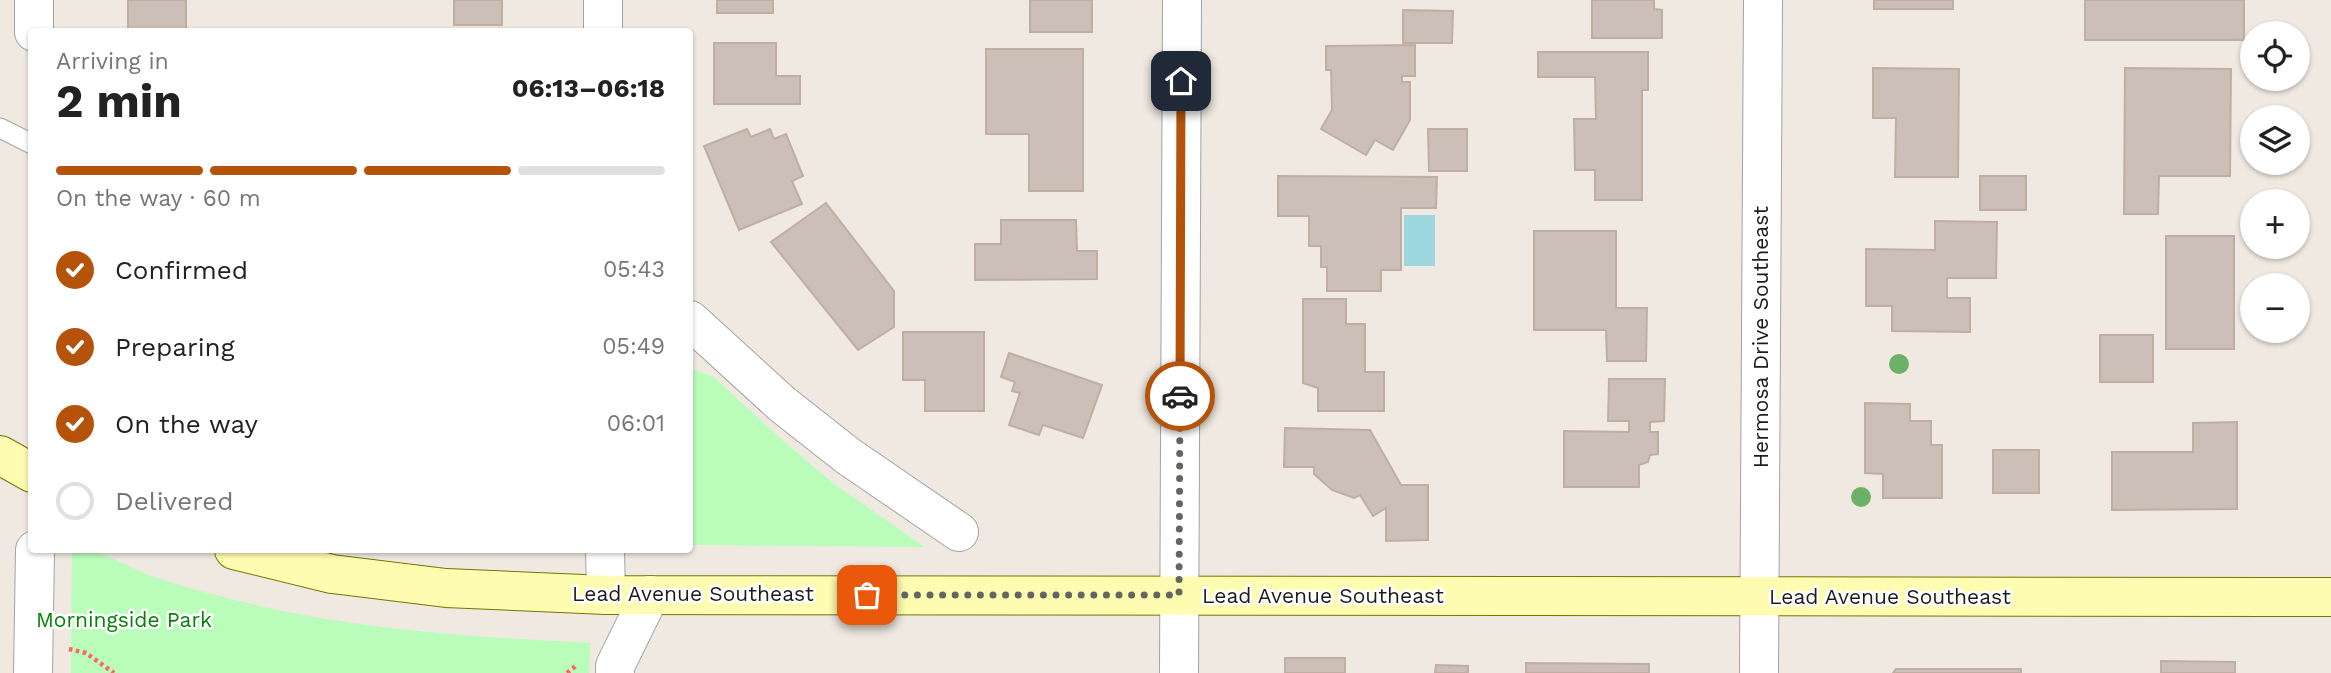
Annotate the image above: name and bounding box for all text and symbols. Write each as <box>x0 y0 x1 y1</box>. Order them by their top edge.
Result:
map controls <box>2240 21 2310 343</box>
button: locate <box>2240 21 2310 91</box>
text: Arriving in <box>56 48 169 75</box>
pin <box>1151 51 1211 111</box>
icon: home <box>1162 62 1200 100</box>
text: 06:13–06:18 <box>512 73 665 103</box>
text: 2 min <box>56 74 182 128</box>
button: layers <box>2240 105 2310 175</box>
text: On the way · 60 m <box>56 185 261 212</box>
button: + <box>2240 189 2310 259</box>
street label: Hermosa Drive Southeast <box>1748 206 1773 468</box>
icon: check <box>56 251 94 289</box>
text: Confirmed <box>115 255 248 285</box>
text: 05:43 <box>603 256 665 283</box>
button: − <box>2240 273 2310 343</box>
icon: check <box>56 328 94 366</box>
text: Preparing <box>115 332 235 362</box>
text: 05:49 <box>602 333 665 360</box>
courier <box>1145 361 1215 431</box>
icon: car <box>1161 377 1199 415</box>
icon: check <box>56 405 94 443</box>
text: On the way <box>115 409 258 439</box>
text: 06:01 <box>607 410 665 437</box>
text: Delivered <box>115 486 234 516</box>
pin <box>837 565 897 625</box>
icon: bag <box>848 576 886 614</box>
street label: Lead Avenue Southeast <box>572 581 814 606</box>
street label: Lead Avenue Southeast <box>1202 583 1444 608</box>
street label: Lead Avenue Southeast <box>1769 584 2011 609</box>
park label: Morningside Park <box>36 607 212 632</box>

